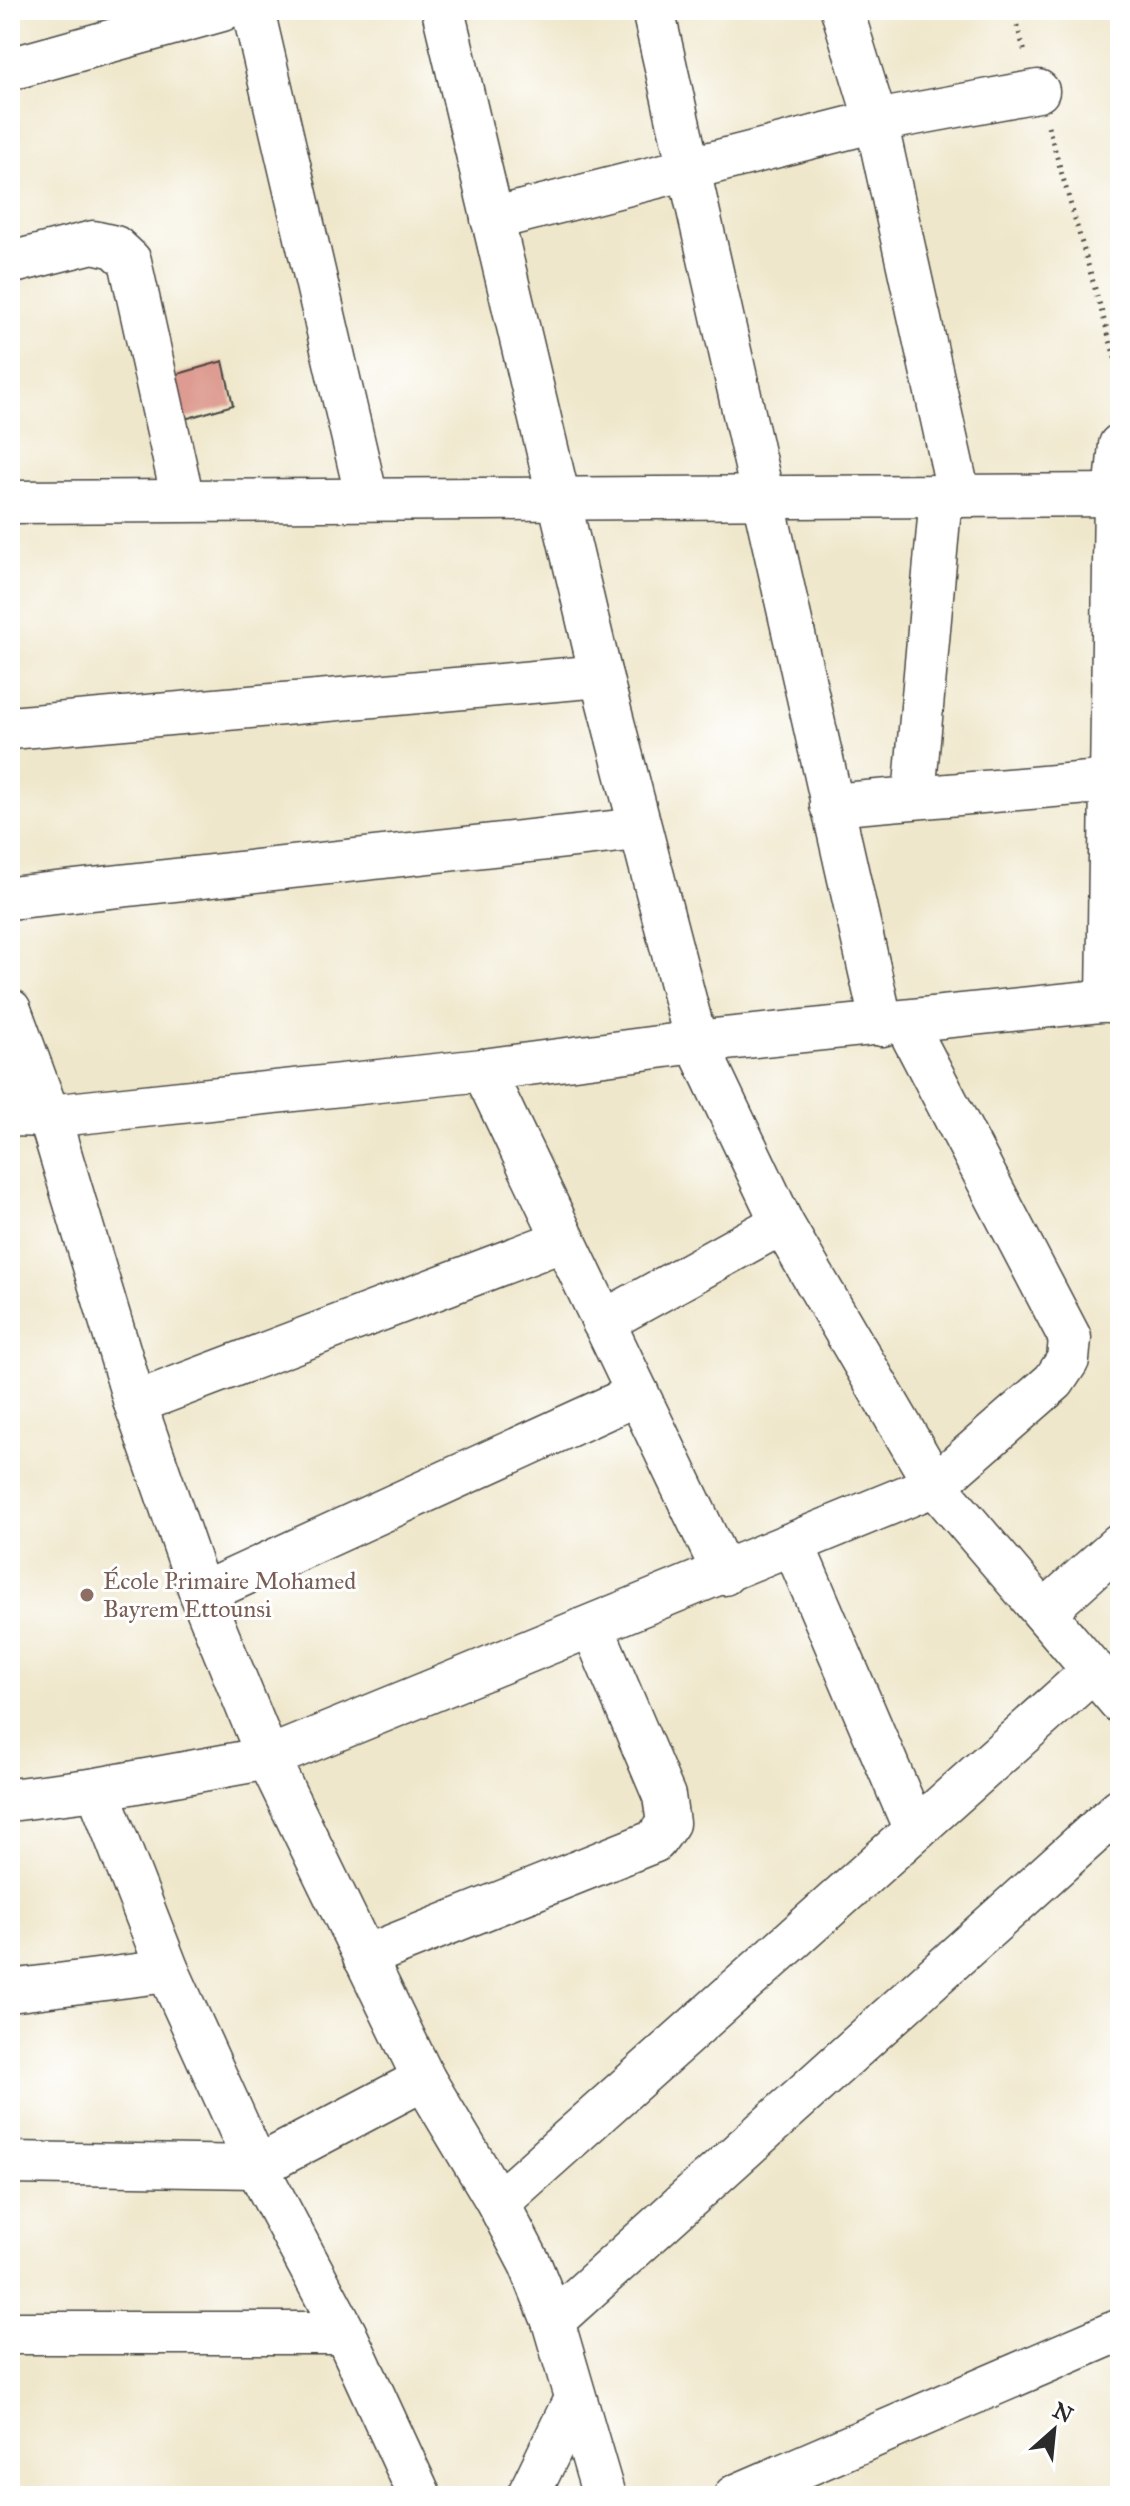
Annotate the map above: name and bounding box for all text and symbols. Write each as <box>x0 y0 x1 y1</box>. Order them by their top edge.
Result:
place label: École Primaire Mohamed Bayrem Ettounsi <box>103 1566 356 1624</box>
marker: École Primaire Mohamed Bayrem Ettounsi <box>78 1586 96 1604</box>
north arrow <box>1014 2390 1094 2470</box>
text: N <box>1048 2396 1078 2429</box>

